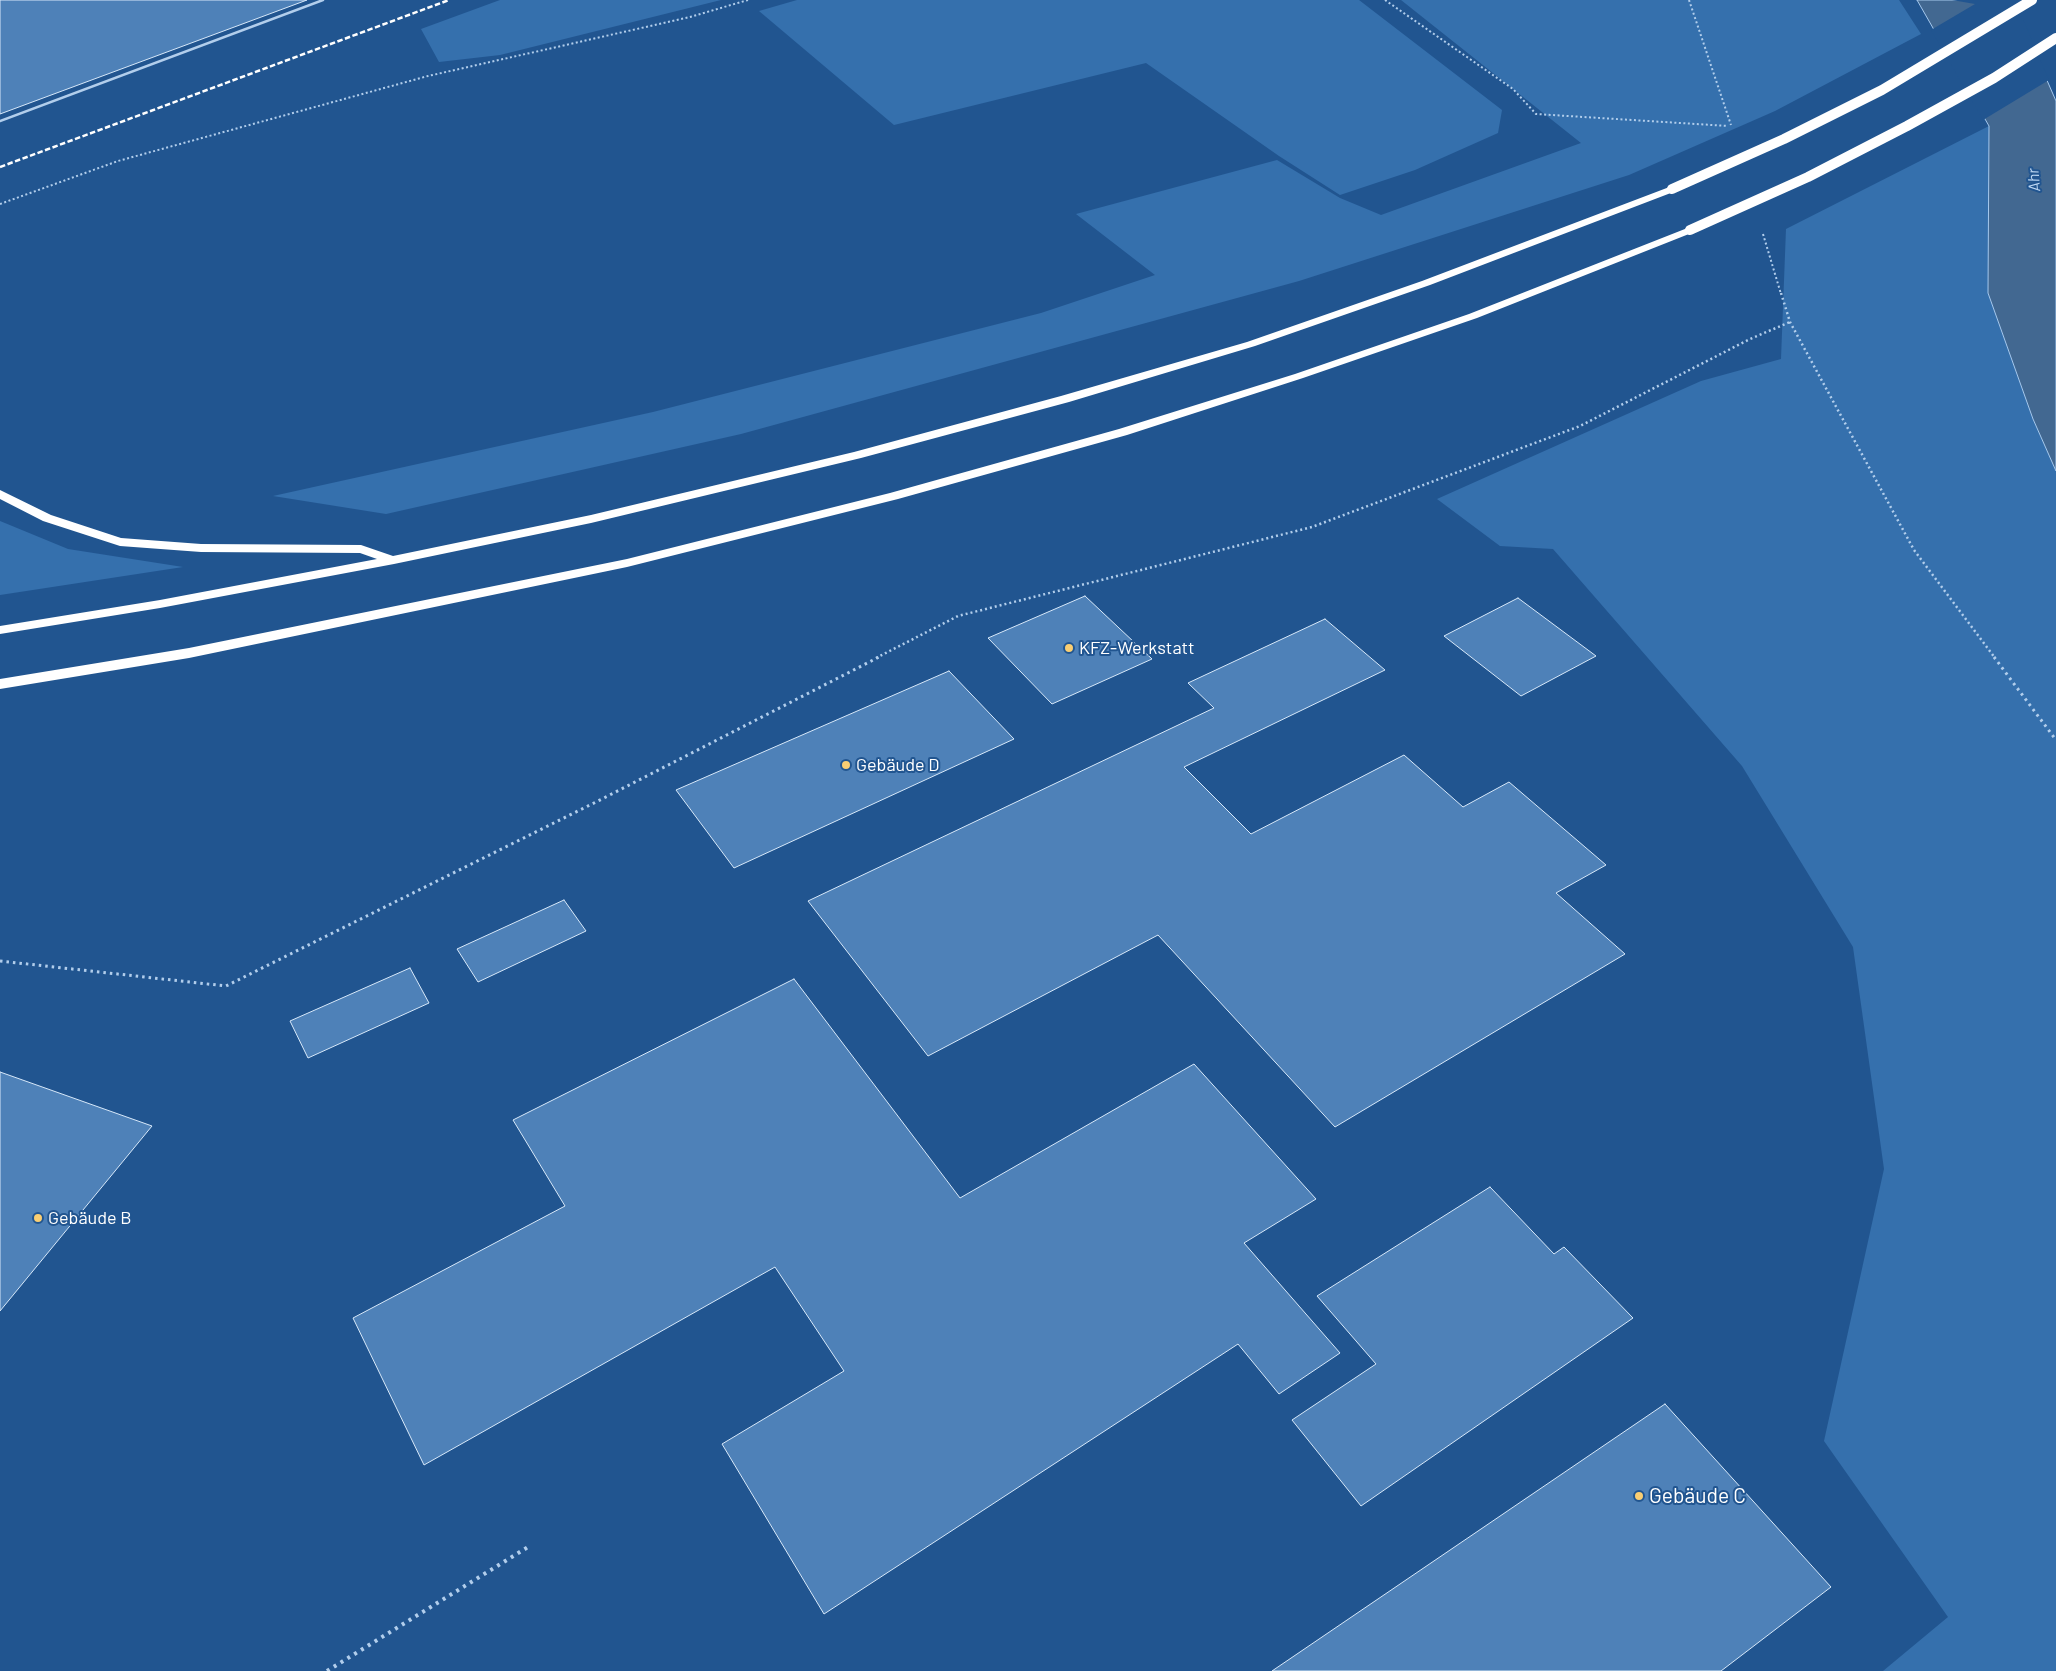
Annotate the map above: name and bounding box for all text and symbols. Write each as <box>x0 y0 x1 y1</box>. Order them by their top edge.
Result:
water label: Ahr <box>2023 167 2045 193</box>
place label: KFZ-Werkstatt <box>1079 637 1195 659</box>
marker: KFZ-Werkstatt <box>1063 642 1075 654</box>
place label: Gebäude D <box>856 754 939 776</box>
marker: Gebäude D <box>840 759 852 771</box>
place label: Gebäude B <box>48 1207 132 1229</box>
marker: Gebäude B <box>32 1212 44 1224</box>
place label: Gebäude C <box>1649 1483 1746 1509</box>
marker: Gebäude C <box>1633 1490 1645 1502</box>

